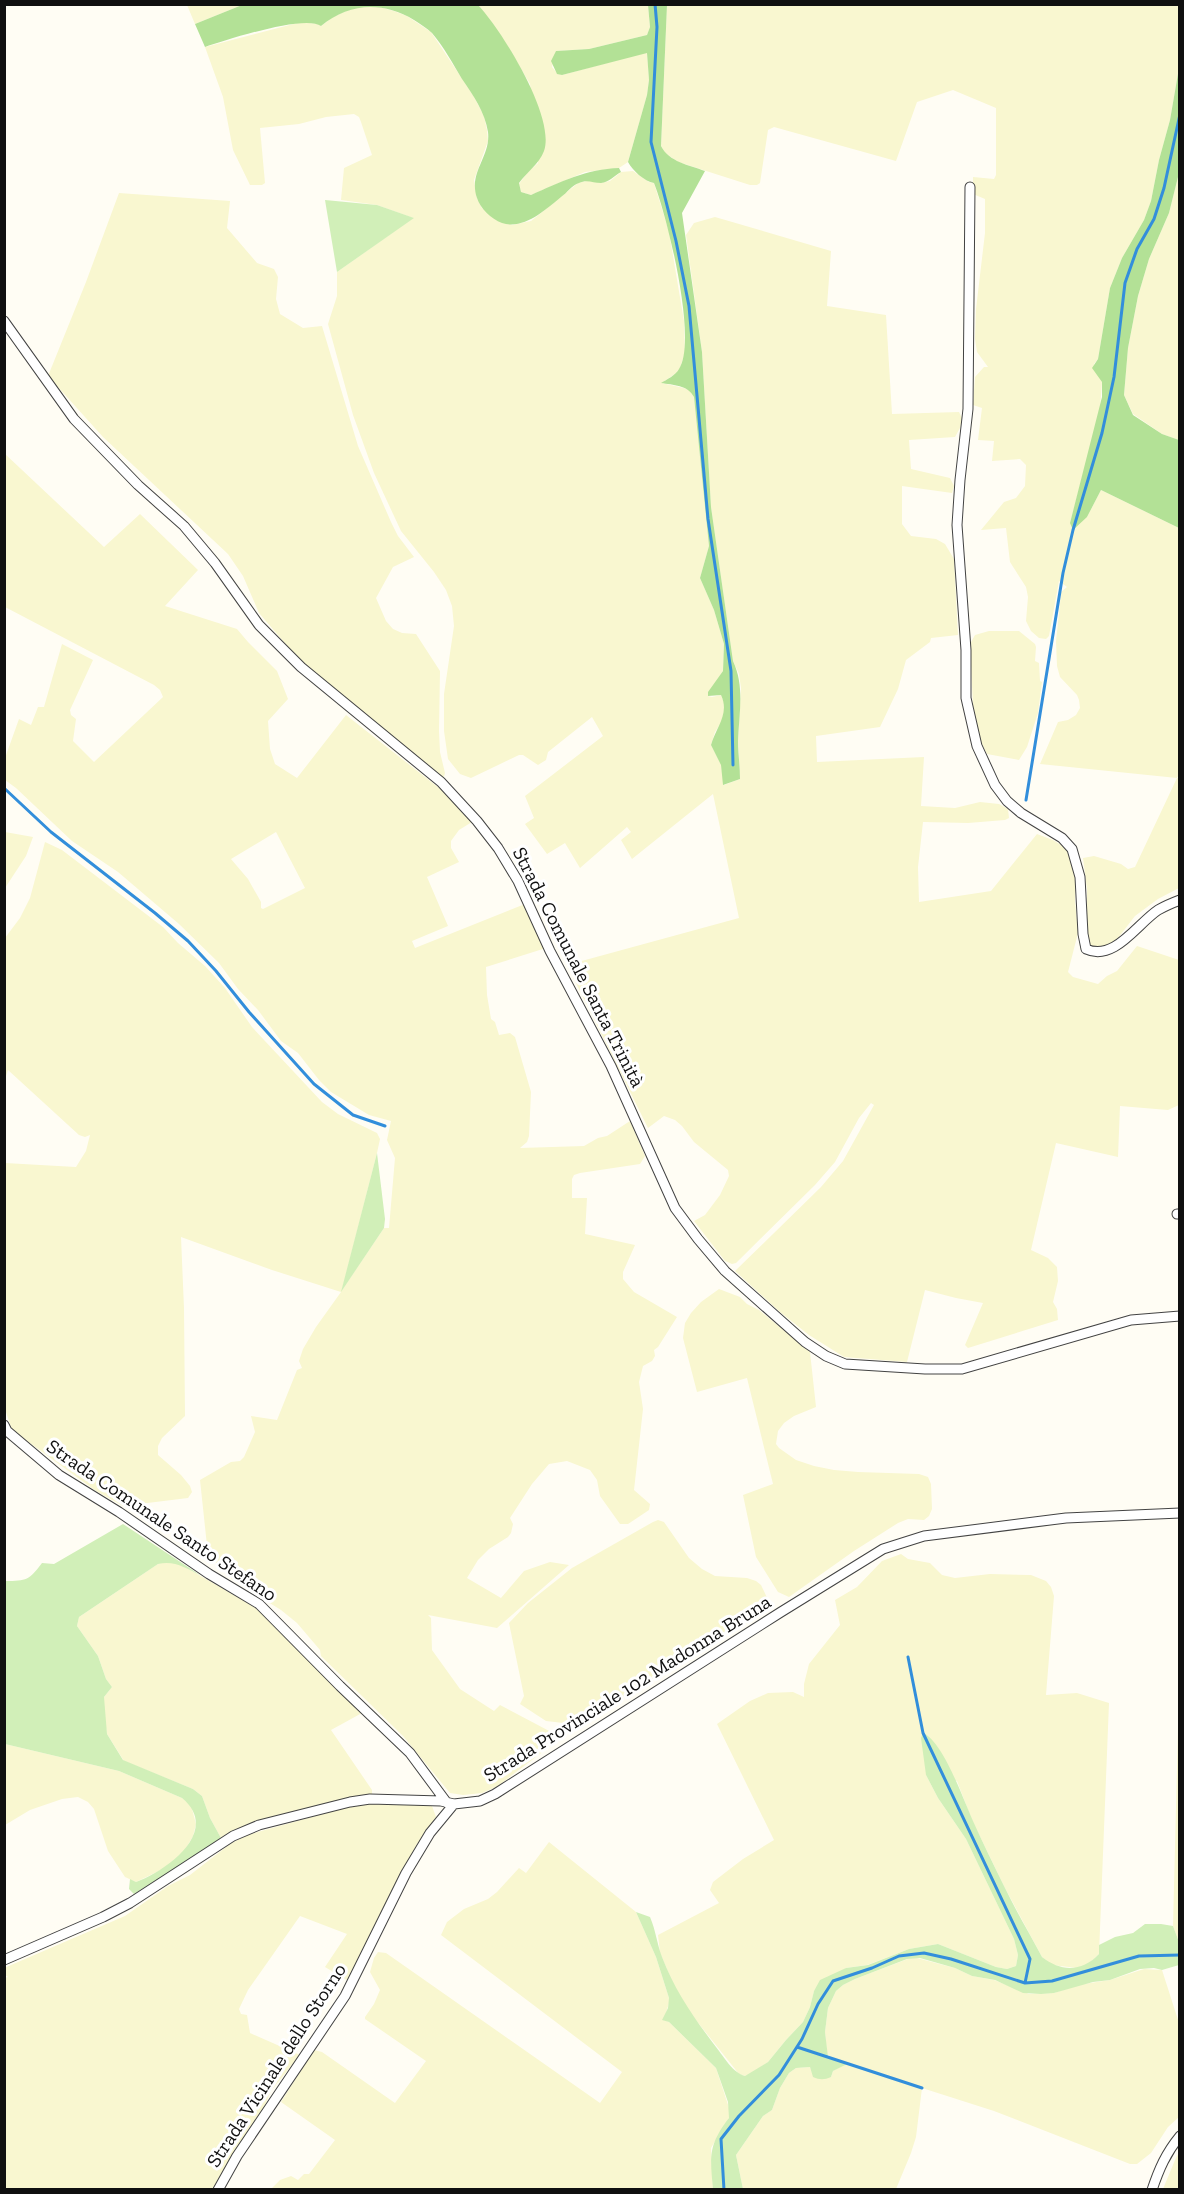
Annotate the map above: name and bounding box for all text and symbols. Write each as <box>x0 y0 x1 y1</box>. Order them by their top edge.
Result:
street label: Strada Comunale Santa Trinità <box>508 843 650 1092</box>
street label: Strada Comunale Santo Stefano <box>42 1434 282 1606</box>
street label: Strada Provinciale 102 Madonna Bruna <box>479 1589 775 1787</box>
street label: Strada Vicinale dello Storno <box>201 1959 351 2171</box>

